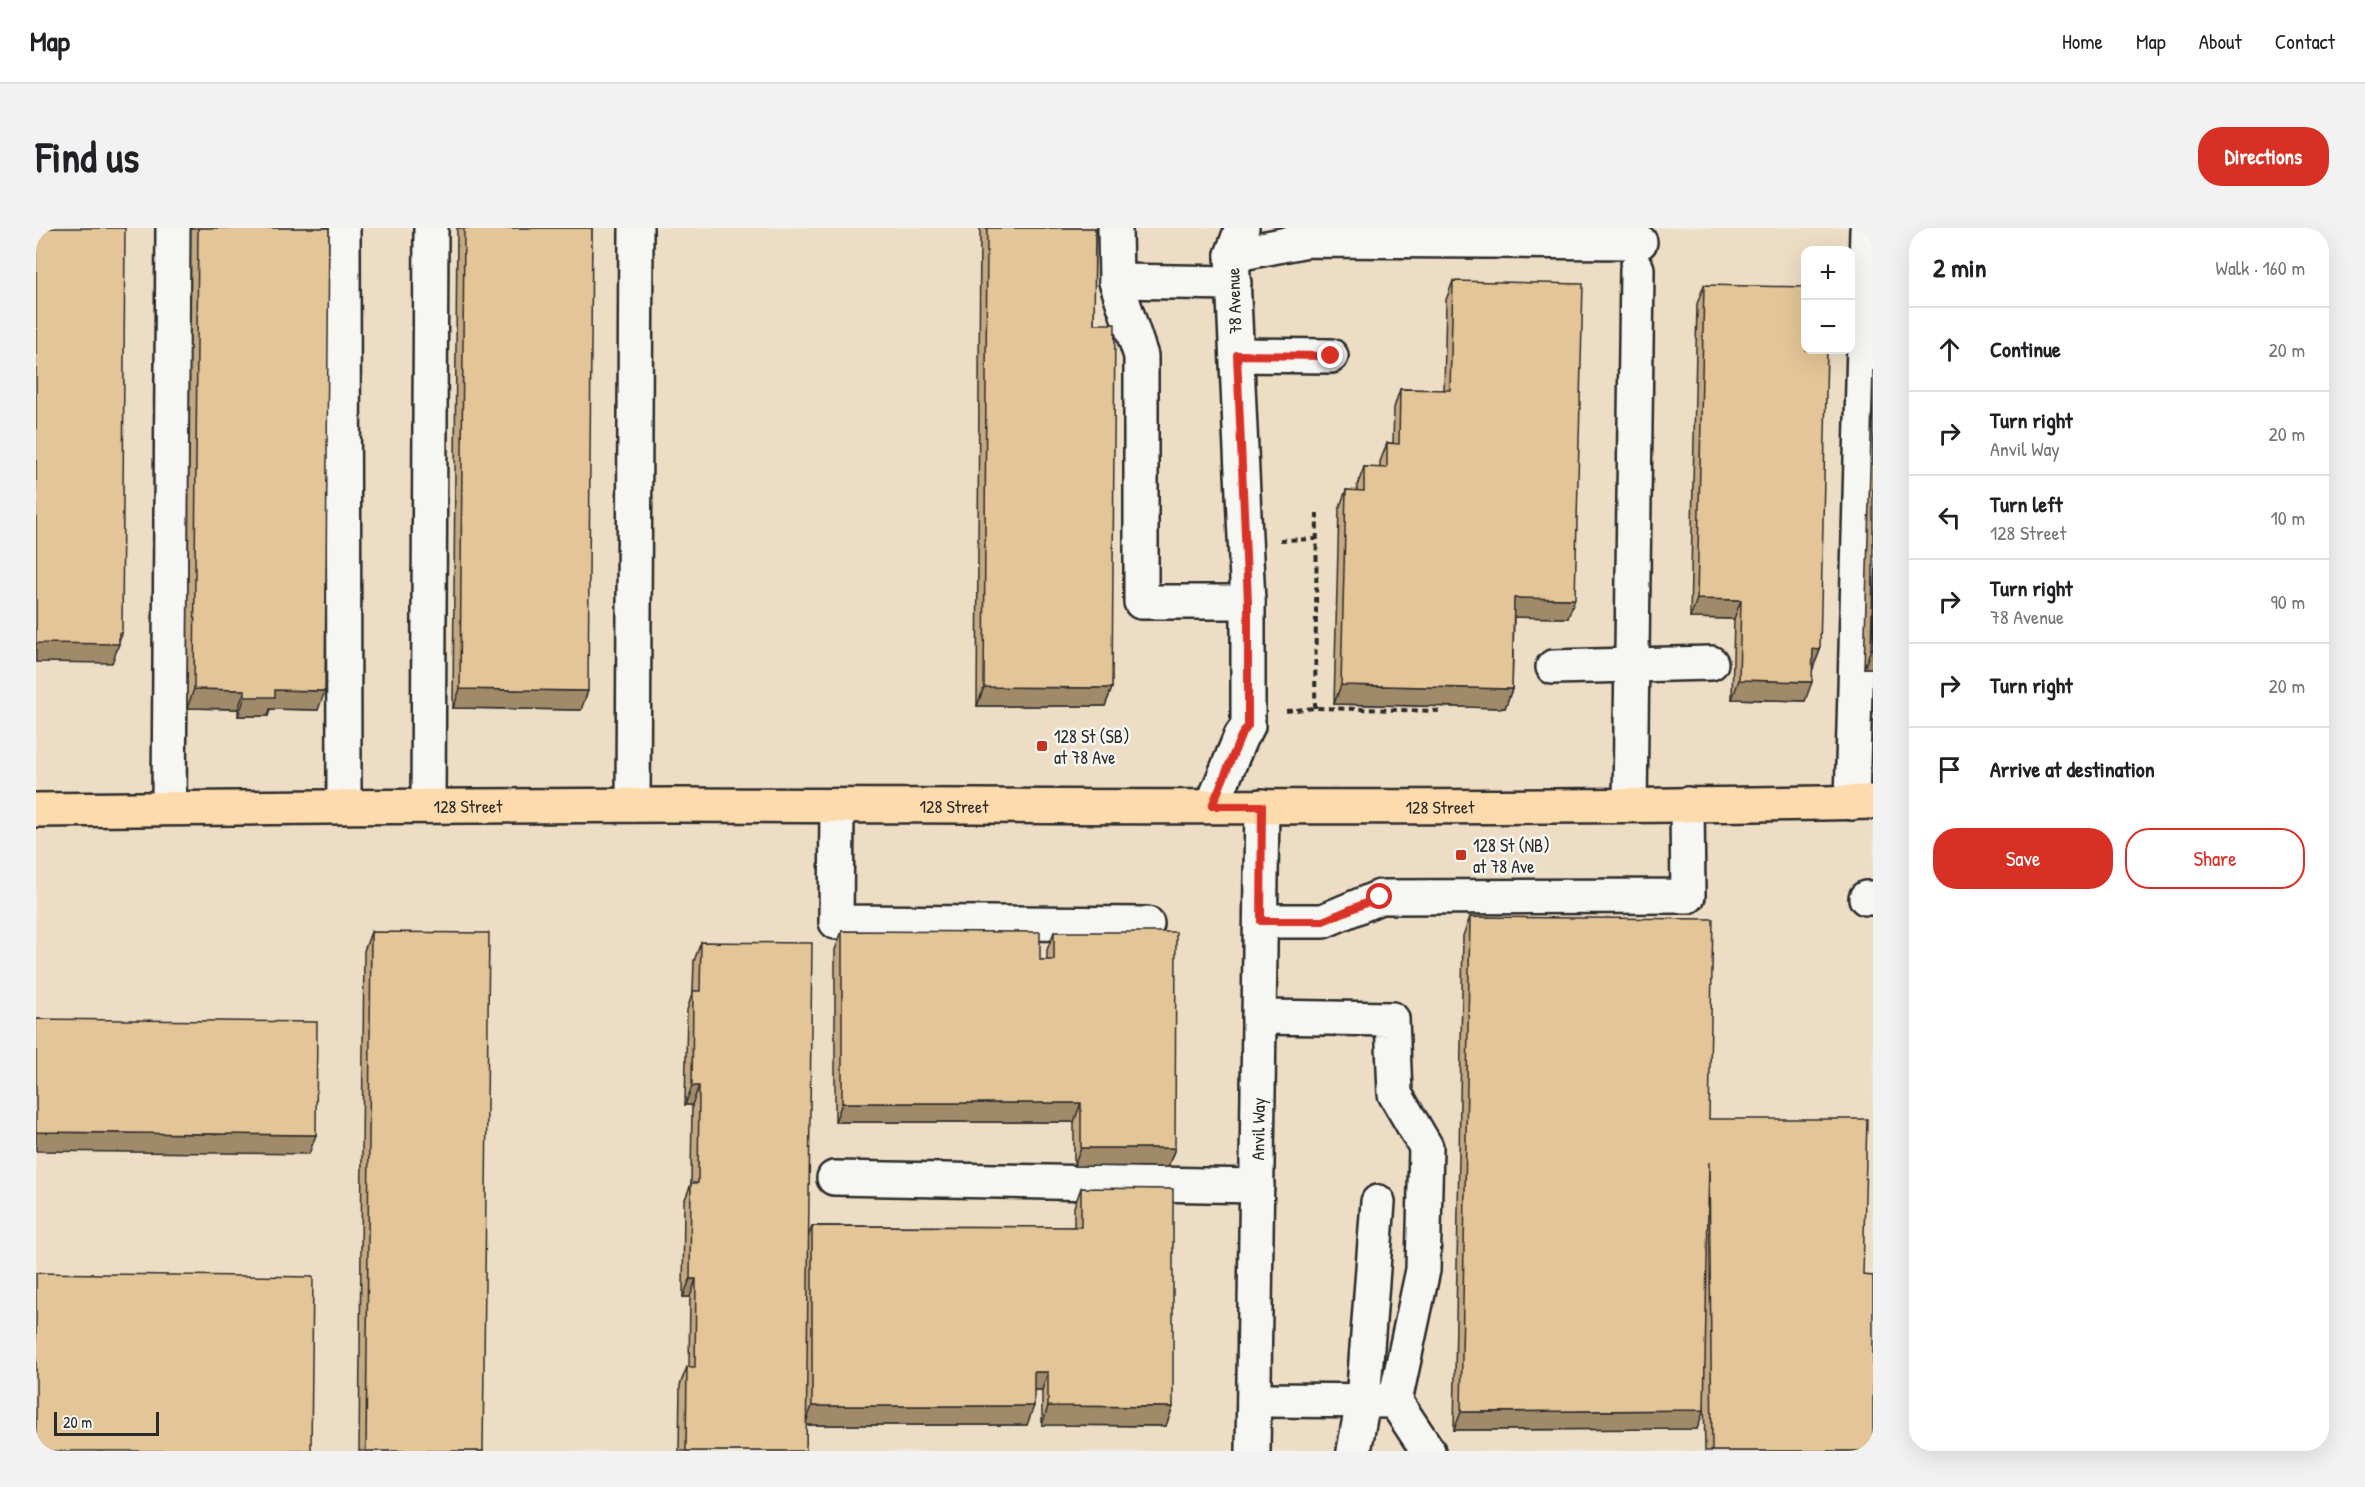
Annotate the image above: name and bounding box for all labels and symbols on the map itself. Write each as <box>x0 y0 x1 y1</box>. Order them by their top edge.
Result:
street label: 78 Avenue <box>1220 267 1248 335</box>
route end <box>1317 342 1343 368</box>
place label: 128 St (SB) at 78 Ave <box>1054 724 1129 770</box>
marker: 128 St (SB) at 78 Ave <box>1035 739 1049 753</box>
street label: 128 Street <box>433 793 503 819</box>
street label: 128 Street <box>919 793 989 819</box>
street label: 128 Street <box>1406 794 1475 819</box>
place label: 128 St (NB) at 78 Ave <box>1473 833 1550 879</box>
marker: 128 St (NB) at 78 Ave <box>1454 848 1468 862</box>
route start <box>1366 883 1392 909</box>
street label: Anvil Way <box>1245 1097 1270 1161</box>
scale bar <box>54 1409 159 1436</box>

